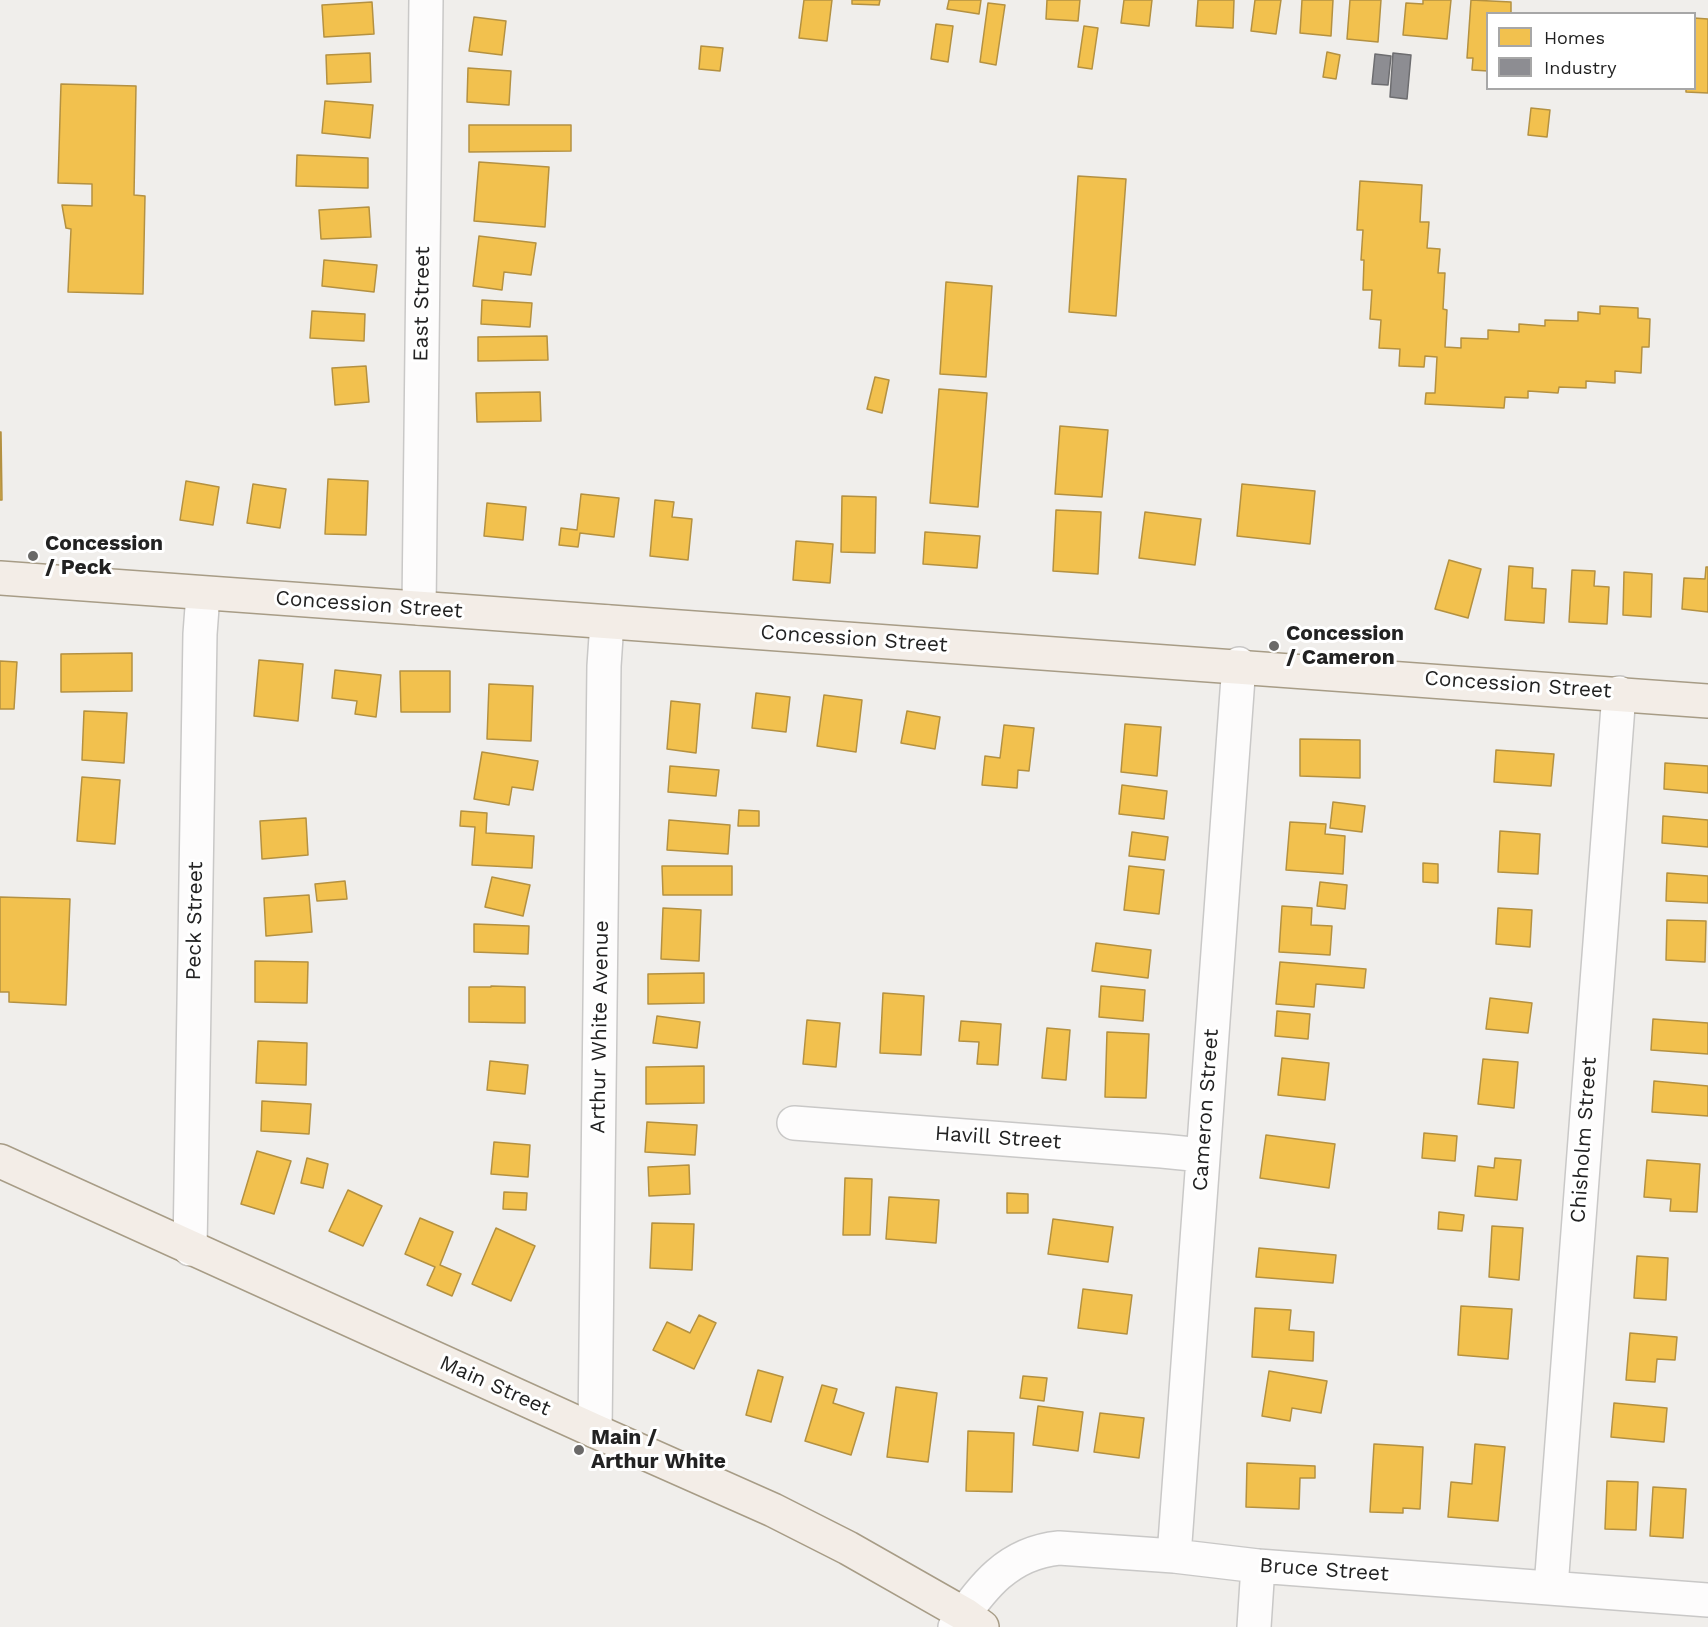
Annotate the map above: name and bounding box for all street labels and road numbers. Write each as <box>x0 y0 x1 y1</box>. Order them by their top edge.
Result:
street label: East Street <box>408 246 436 362</box>
street label: Concession Street <box>275 586 463 624</box>
street label: Concession Street <box>760 620 948 658</box>
street label: Concession Street <box>1424 666 1612 704</box>
street label: Peck Street <box>181 861 209 981</box>
street label: Arthur White Avenue <box>586 920 614 1134</box>
street label: Cameron Street <box>1188 1028 1224 1192</box>
street label: Chisholm Street <box>1566 1056 1602 1224</box>
street label: Havill Street <box>934 1121 1062 1155</box>
street label: Main Street <box>436 1350 554 1422</box>
street label: Bruce Street <box>1259 1553 1389 1587</box>

